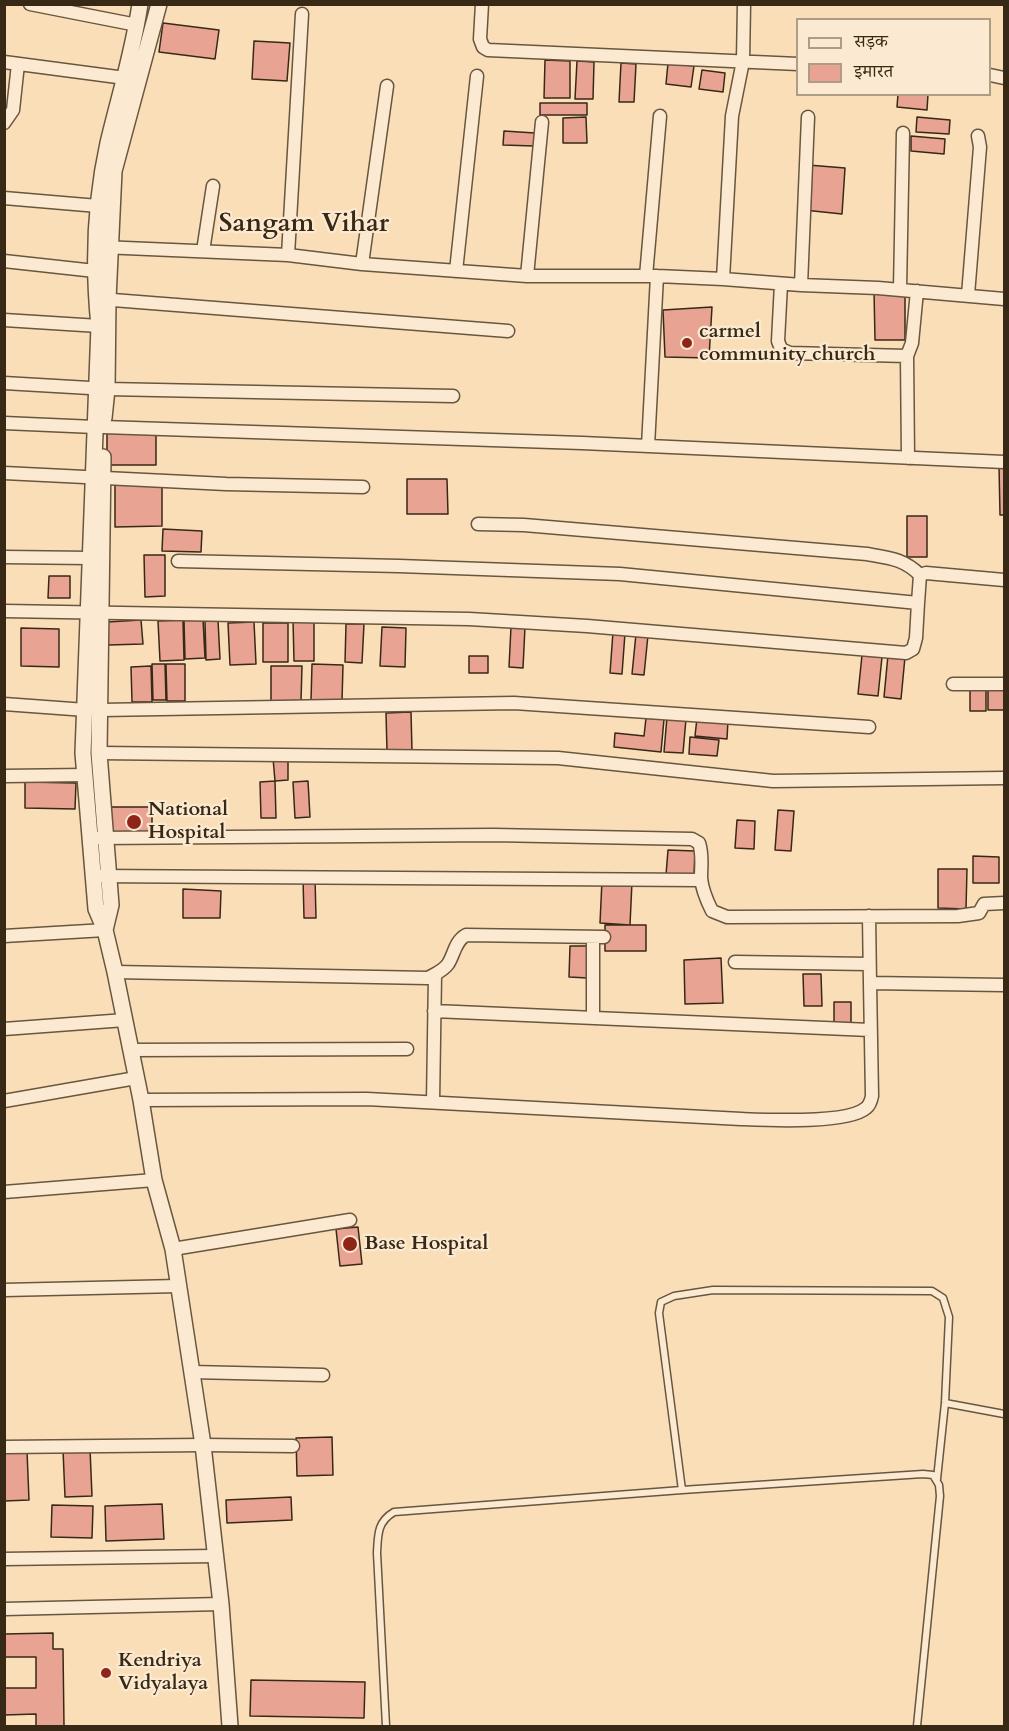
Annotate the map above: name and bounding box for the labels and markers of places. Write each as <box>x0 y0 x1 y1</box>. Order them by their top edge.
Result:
place label: carmel community church <box>699 320 876 367</box>
marker: carmel community church <box>680 336 694 350</box>
place label: National Hospital <box>148 798 228 845</box>
marker: National Hospital <box>125 813 143 831</box>
place label: Base Hospital <box>364 1232 488 1256</box>
marker: Base Hospital <box>341 1235 359 1253</box>
place label: Kendriya Vidyalaya <box>118 1649 208 1696</box>
marker: Kendriya Vidyalaya <box>99 1666 113 1680</box>

